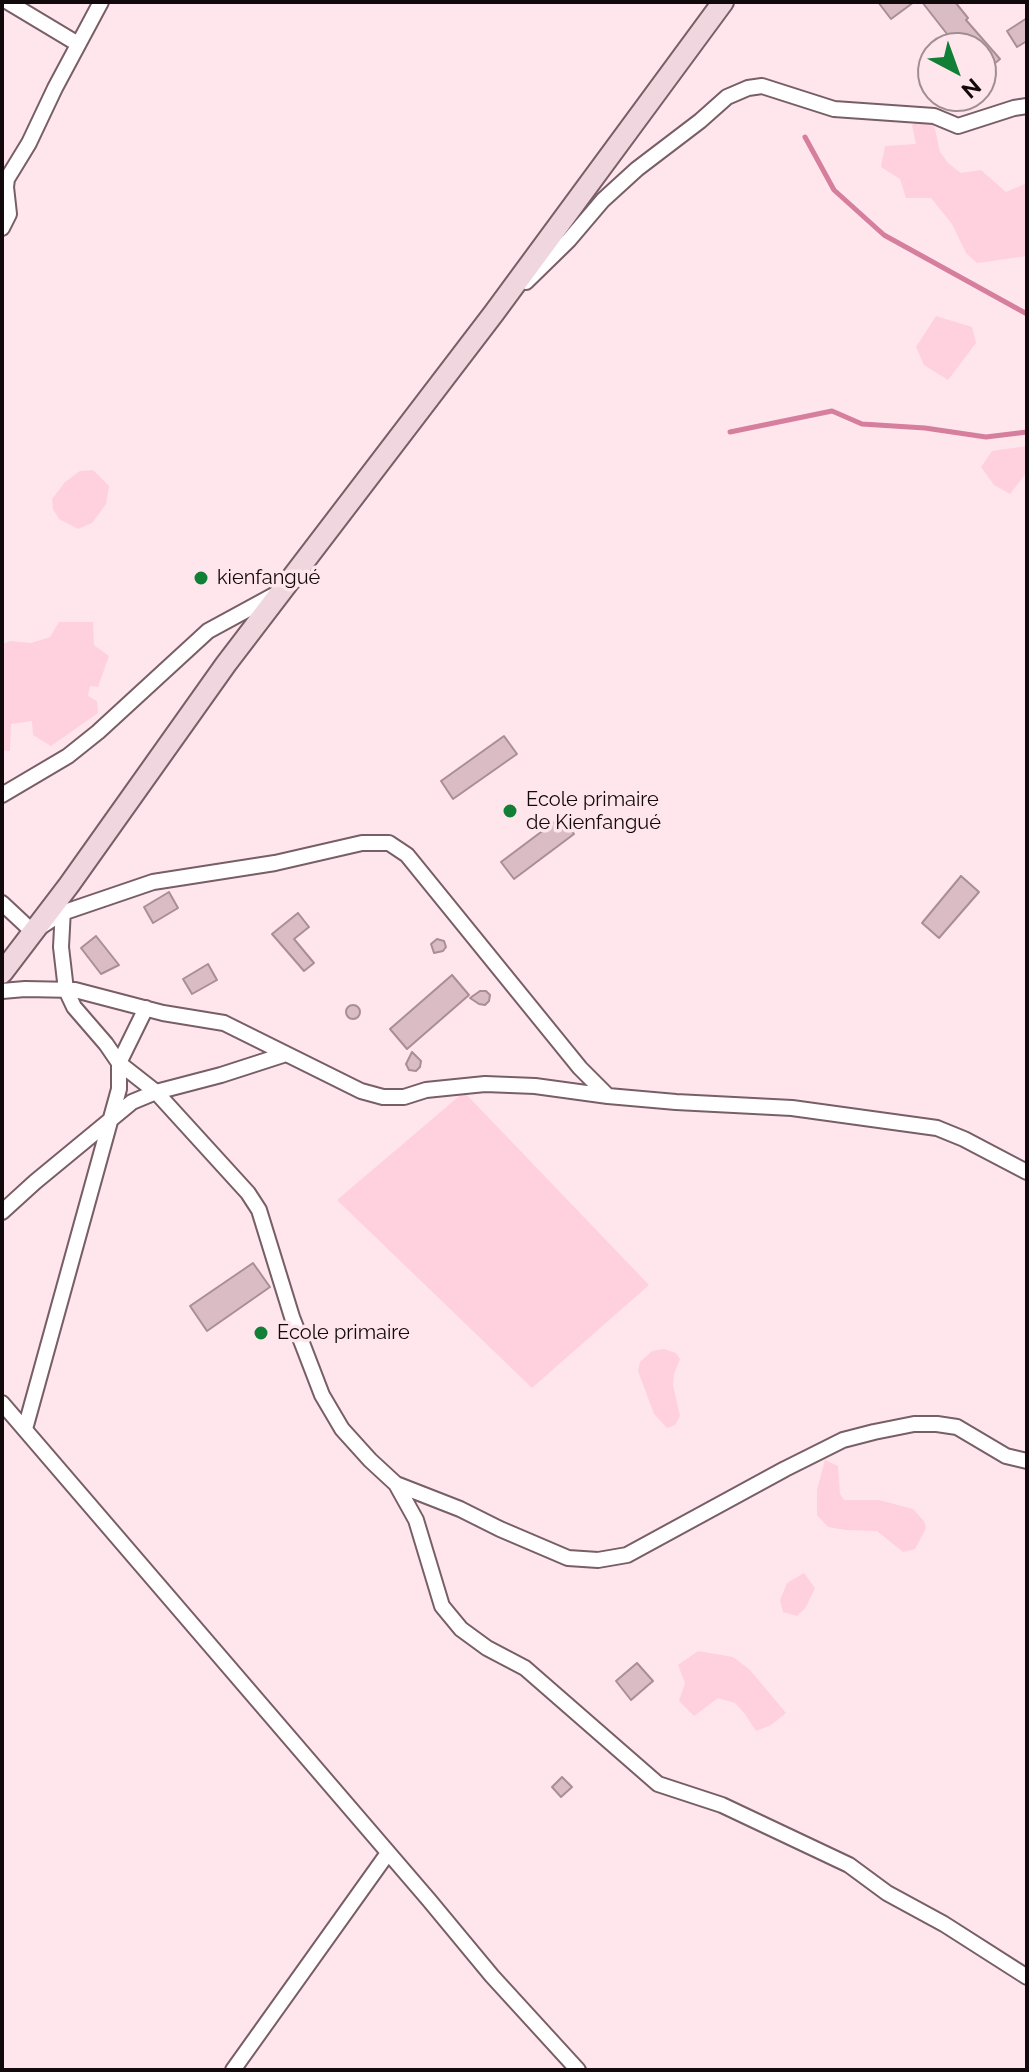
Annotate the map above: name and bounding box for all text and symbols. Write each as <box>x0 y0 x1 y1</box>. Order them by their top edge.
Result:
north arrow <box>917 32 997 112</box>
text: N <box>957 73 986 104</box>
place label: kienfangué <box>217 566 320 590</box>
marker: kienfangué <box>192 569 210 587</box>
place label: Ecole primaire de Kienfangué <box>526 788 661 835</box>
marker: Ecole primaire de Kienfangué <box>501 802 519 820</box>
place label: Ecole primaire <box>277 1321 410 1345</box>
marker: Ecole primaire <box>252 1324 270 1342</box>

